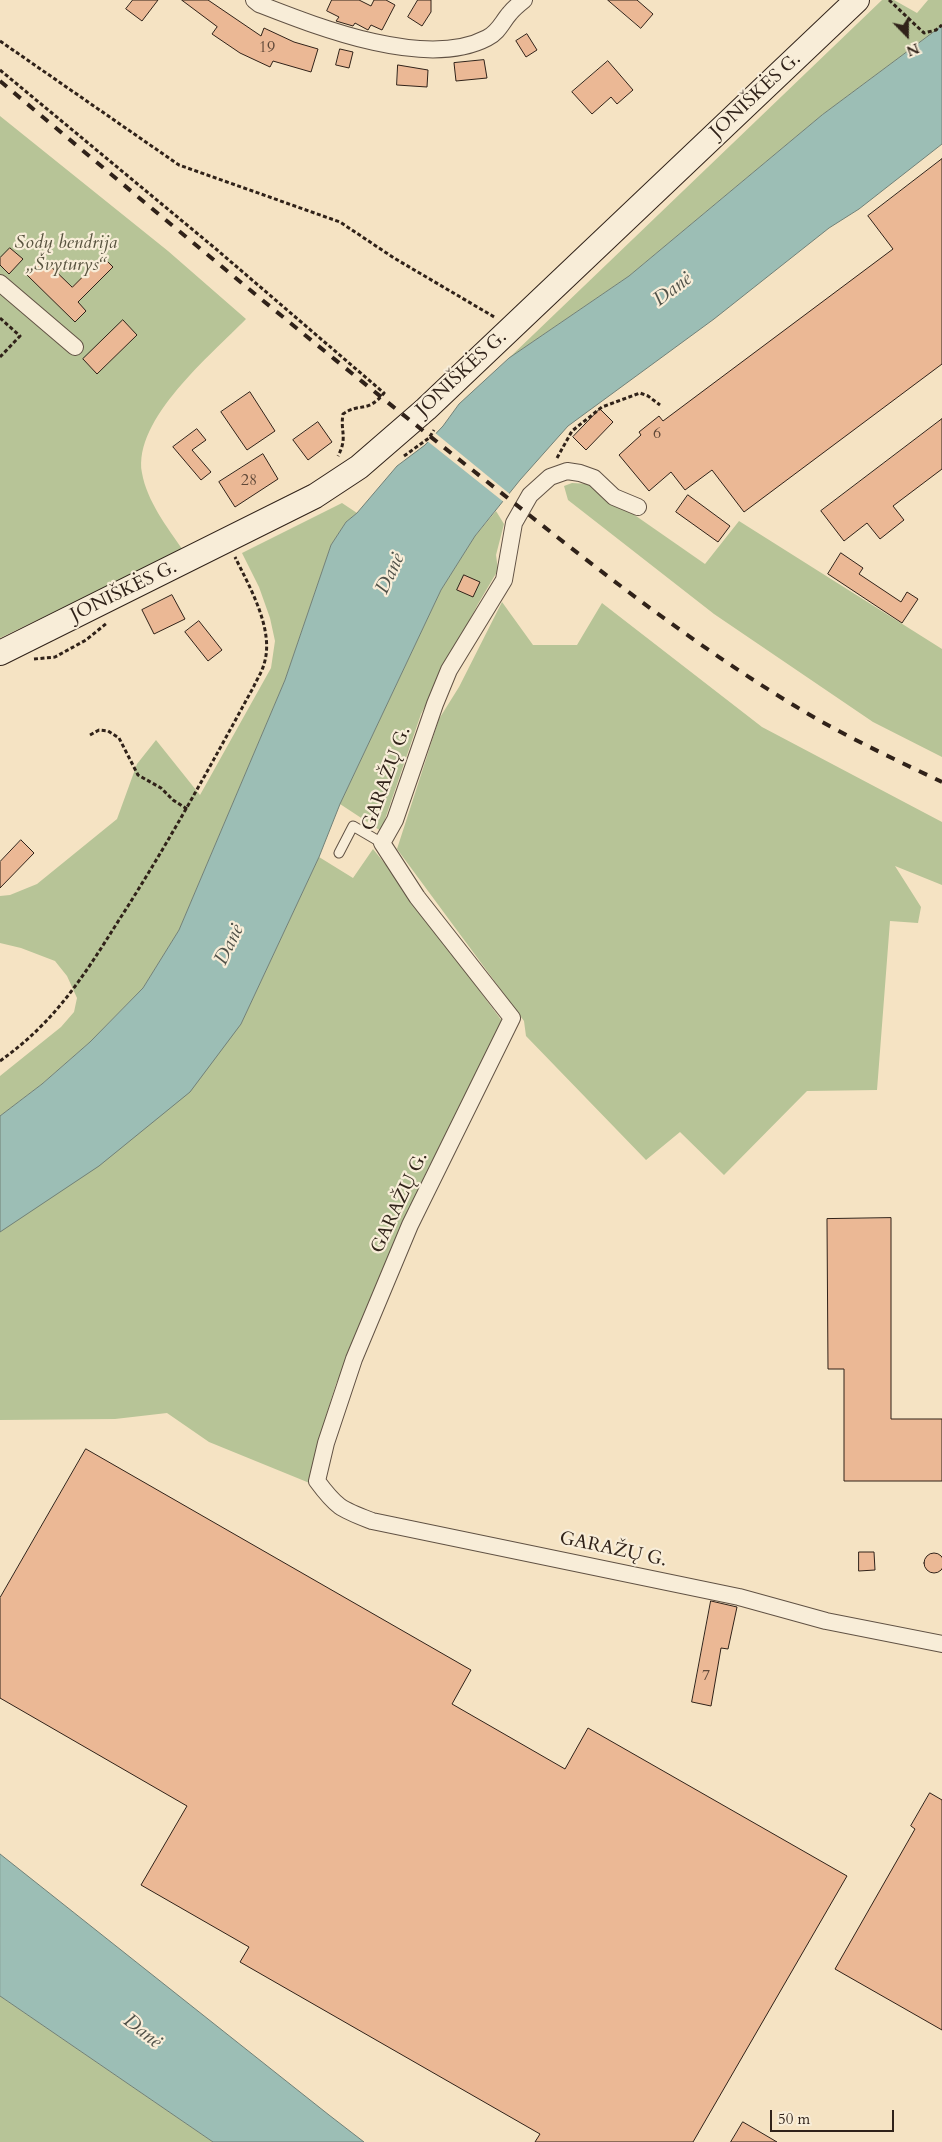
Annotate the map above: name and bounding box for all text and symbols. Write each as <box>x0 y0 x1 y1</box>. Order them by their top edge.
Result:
north arrow <box>882 10 932 60</box>
house number: 19 <box>259 38 275 58</box>
text: N <box>904 38 922 60</box>
street label: JONIŠKĖS G. <box>706 48 806 144</box>
park label: Sodų bendrija „Švyturys“ <box>15 233 117 277</box>
water label: Danė <box>649 268 697 312</box>
street label: JONIŠKĖS G. <box>412 326 512 422</box>
house number: 6 <box>653 424 661 444</box>
house number: 28 <box>241 471 257 491</box>
water label: Danė <box>371 550 411 598</box>
street label: JONIŠKĖS G. <box>67 556 181 628</box>
street label: GARAŽŲ G. <box>358 724 416 834</box>
water label: Danė <box>210 921 250 969</box>
street label: GARAŽŲ G. <box>367 1149 433 1257</box>
street label: GARAŽŲ G. <box>557 1527 669 1573</box>
house number: 7 <box>702 1666 710 1686</box>
water label: Danė <box>118 2010 166 2054</box>
scale bar <box>772 2100 896 2132</box>
text: 50 m <box>778 2109 810 2129</box>

